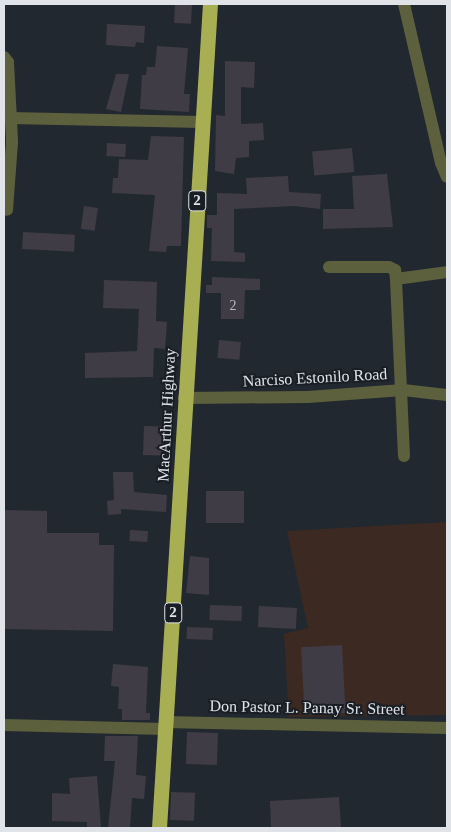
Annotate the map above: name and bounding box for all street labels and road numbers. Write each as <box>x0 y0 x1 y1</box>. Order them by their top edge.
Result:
road number: 2 <box>188 188 206 214</box>
street label: MacArthur Highway <box>154 348 180 482</box>
street label: Narciso Estonilo Road <box>242 365 388 391</box>
road number: 2 <box>164 600 182 626</box>
street label: Don Pastor L. Panay Sr. Street <box>209 697 405 719</box>

